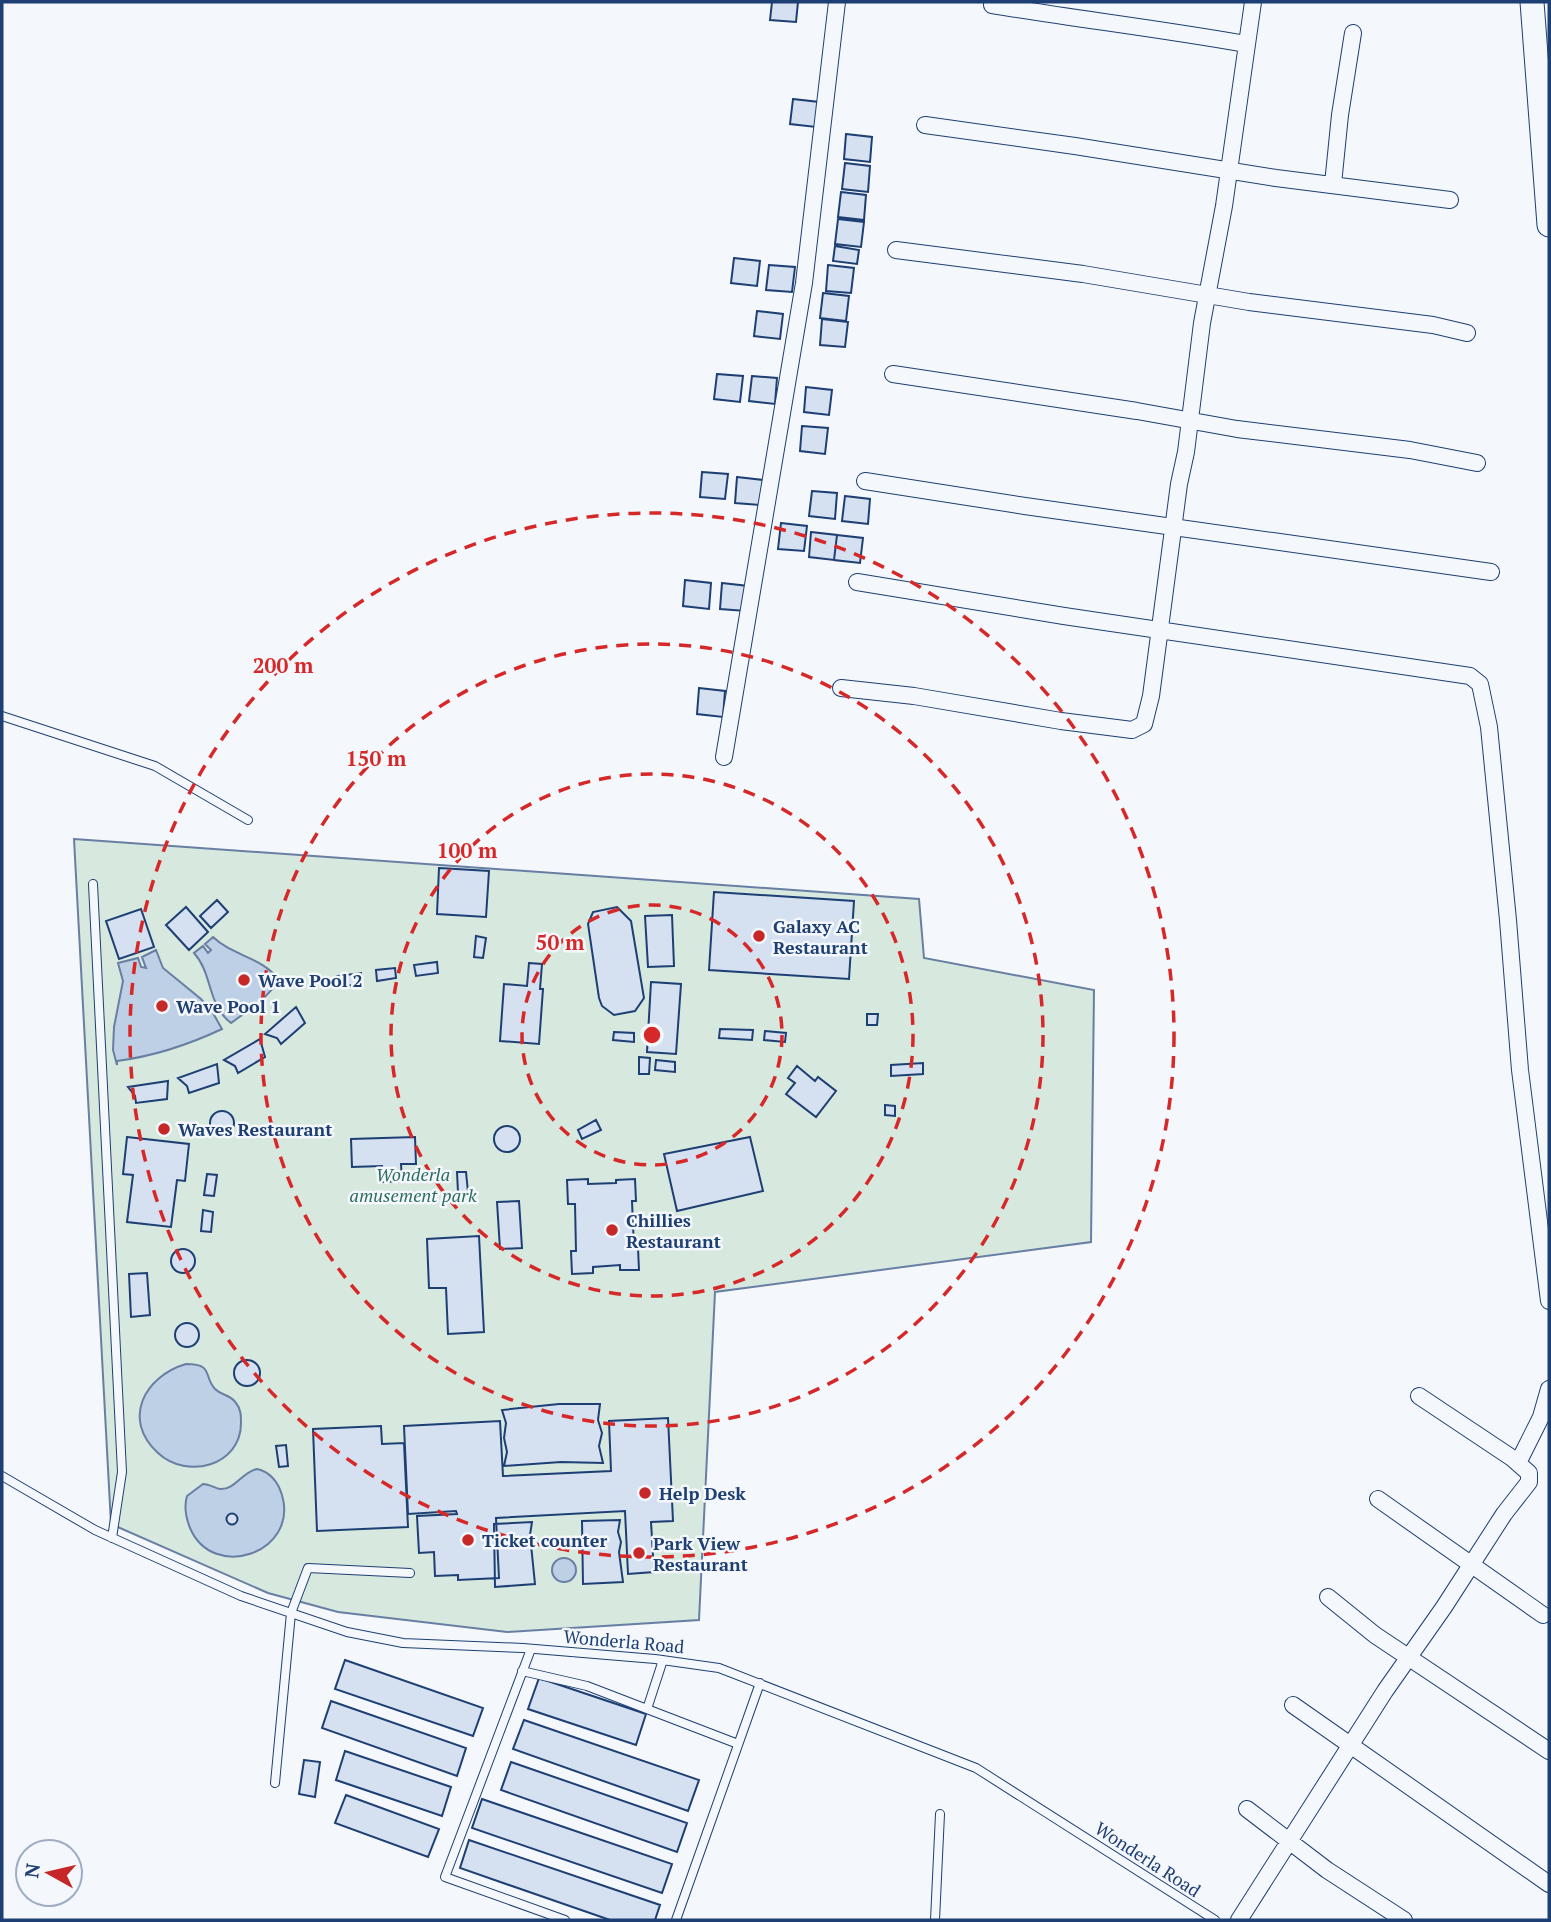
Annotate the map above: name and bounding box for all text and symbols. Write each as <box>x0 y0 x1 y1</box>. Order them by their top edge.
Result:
text: 200 m <box>253 651 314 679</box>
text: 150 m <box>346 744 407 772</box>
text: 100 m <box>437 836 498 864</box>
place label: Galaxy AC Restaurant <box>773 914 868 959</box>
text: 50 m <box>536 928 585 956</box>
marker: Galaxy AC Restaurant <box>751 928 767 944</box>
place label: Wave Pool 2 <box>258 968 363 992</box>
marker: Wave Pool 2 <box>236 972 252 988</box>
place label: Wave Pool 1 <box>176 994 281 1018</box>
marker: Wave Pool 1 <box>154 998 170 1014</box>
centre of rings <box>640 1023 664 1047</box>
place label: Waves Restaurant <box>178 1117 332 1141</box>
marker: Waves Restaurant <box>156 1121 172 1137</box>
park label: Wonderla amusement park <box>349 1162 477 1207</box>
place label: Chillies Restaurant <box>626 1208 721 1253</box>
marker: Chillies Restaurant <box>604 1222 620 1238</box>
place label: Help Desk <box>659 1481 746 1505</box>
marker: Help Desk <box>637 1485 653 1501</box>
place label: Ticket counter <box>482 1528 607 1552</box>
place label: Park View Restaurant <box>653 1531 748 1576</box>
marker: Ticket counter <box>460 1532 476 1548</box>
marker: Park View Restaurant <box>631 1545 647 1561</box>
street label: Wonderla Road <box>563 1624 685 1658</box>
street label: Wonderla Road <box>1091 1816 1205 1902</box>
north arrow <box>14 1838 84 1908</box>
text: N <box>18 1861 45 1879</box>

